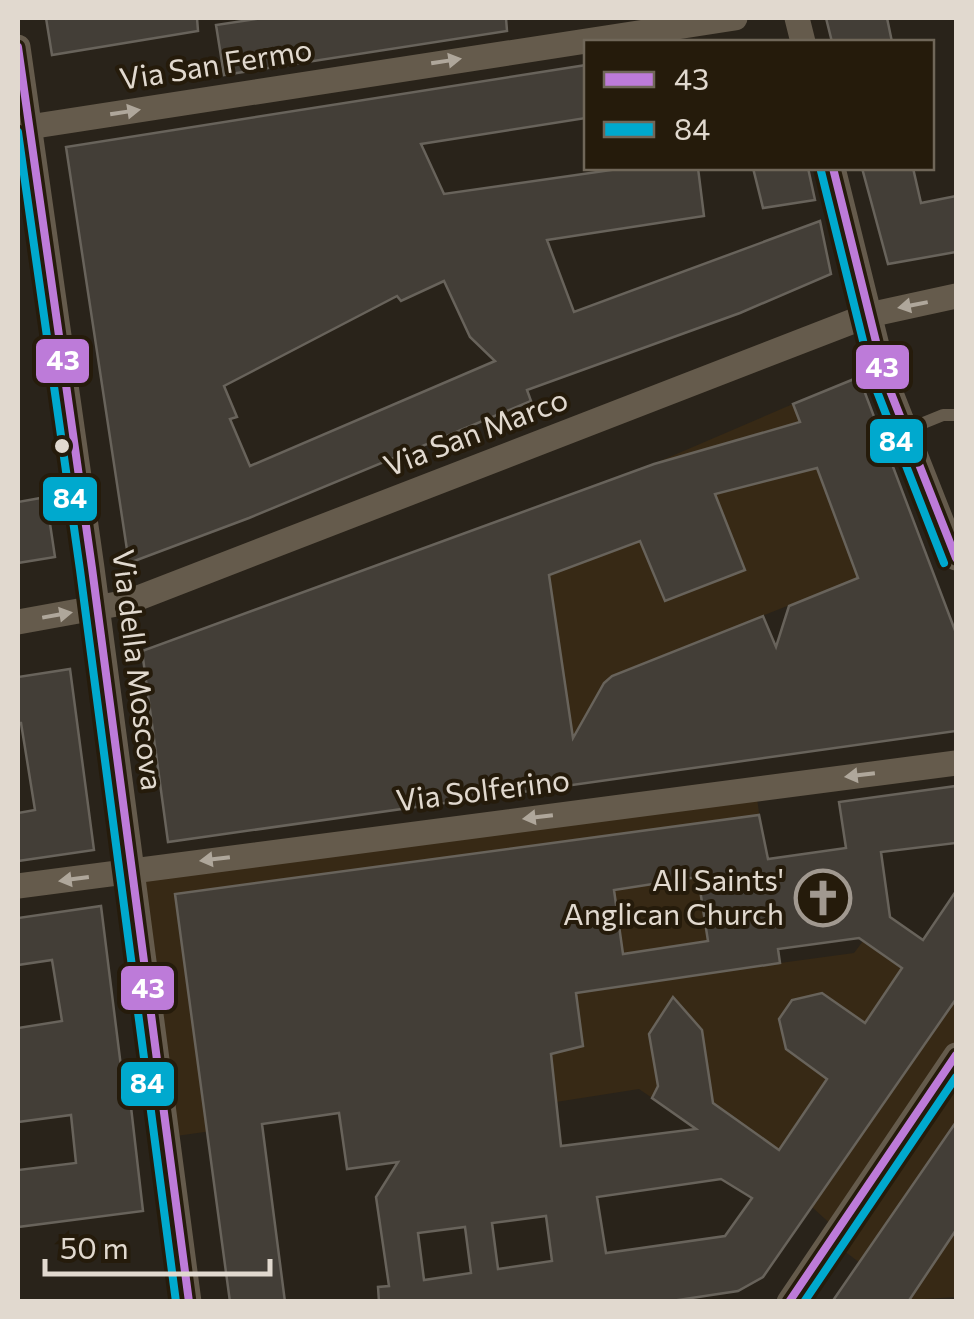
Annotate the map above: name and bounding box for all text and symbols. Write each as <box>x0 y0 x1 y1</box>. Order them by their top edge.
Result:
street label: Via San Fermo <box>117 29 315 96</box>
legend <box>584 40 934 170</box>
one-way arrow <box>431 53 462 68</box>
text: 43 <box>674 59 709 96</box>
one-way arrow <box>110 104 141 119</box>
text: 84 <box>674 109 710 146</box>
one-way arrow <box>897 297 928 313</box>
line badge: 43 <box>34 337 91 385</box>
text: 43 <box>46 342 80 376</box>
line badge: 43 <box>854 343 911 391</box>
text: 43 <box>865 349 899 383</box>
street label: Via San Marco <box>378 379 572 483</box>
line badge: 84 <box>868 417 925 465</box>
text: 84 <box>879 423 913 457</box>
unlabelled marker <box>52 436 72 456</box>
line badge: 84 <box>41 475 99 523</box>
text: 84 <box>53 480 87 514</box>
street label: Via della Moscova <box>106 547 173 792</box>
one-way arrow <box>42 607 73 622</box>
street label: Via Solferino <box>394 760 572 818</box>
one-way arrow <box>843 767 875 783</box>
one-way arrow <box>521 809 553 825</box>
one-way arrow <box>199 851 231 867</box>
place label: All Saints' Anglican Church <box>563 860 784 931</box>
church icon: All Saints' Anglican Church <box>793 868 853 928</box>
one-way arrow <box>58 871 90 887</box>
line badge: 43 <box>119 964 176 1012</box>
text: 43 <box>131 970 165 1004</box>
line badge: 84 <box>119 1060 176 1108</box>
text: 84 <box>130 1065 164 1099</box>
scale bar <box>45 1214 270 1276</box>
text: 50 m <box>60 1228 129 1265</box>

